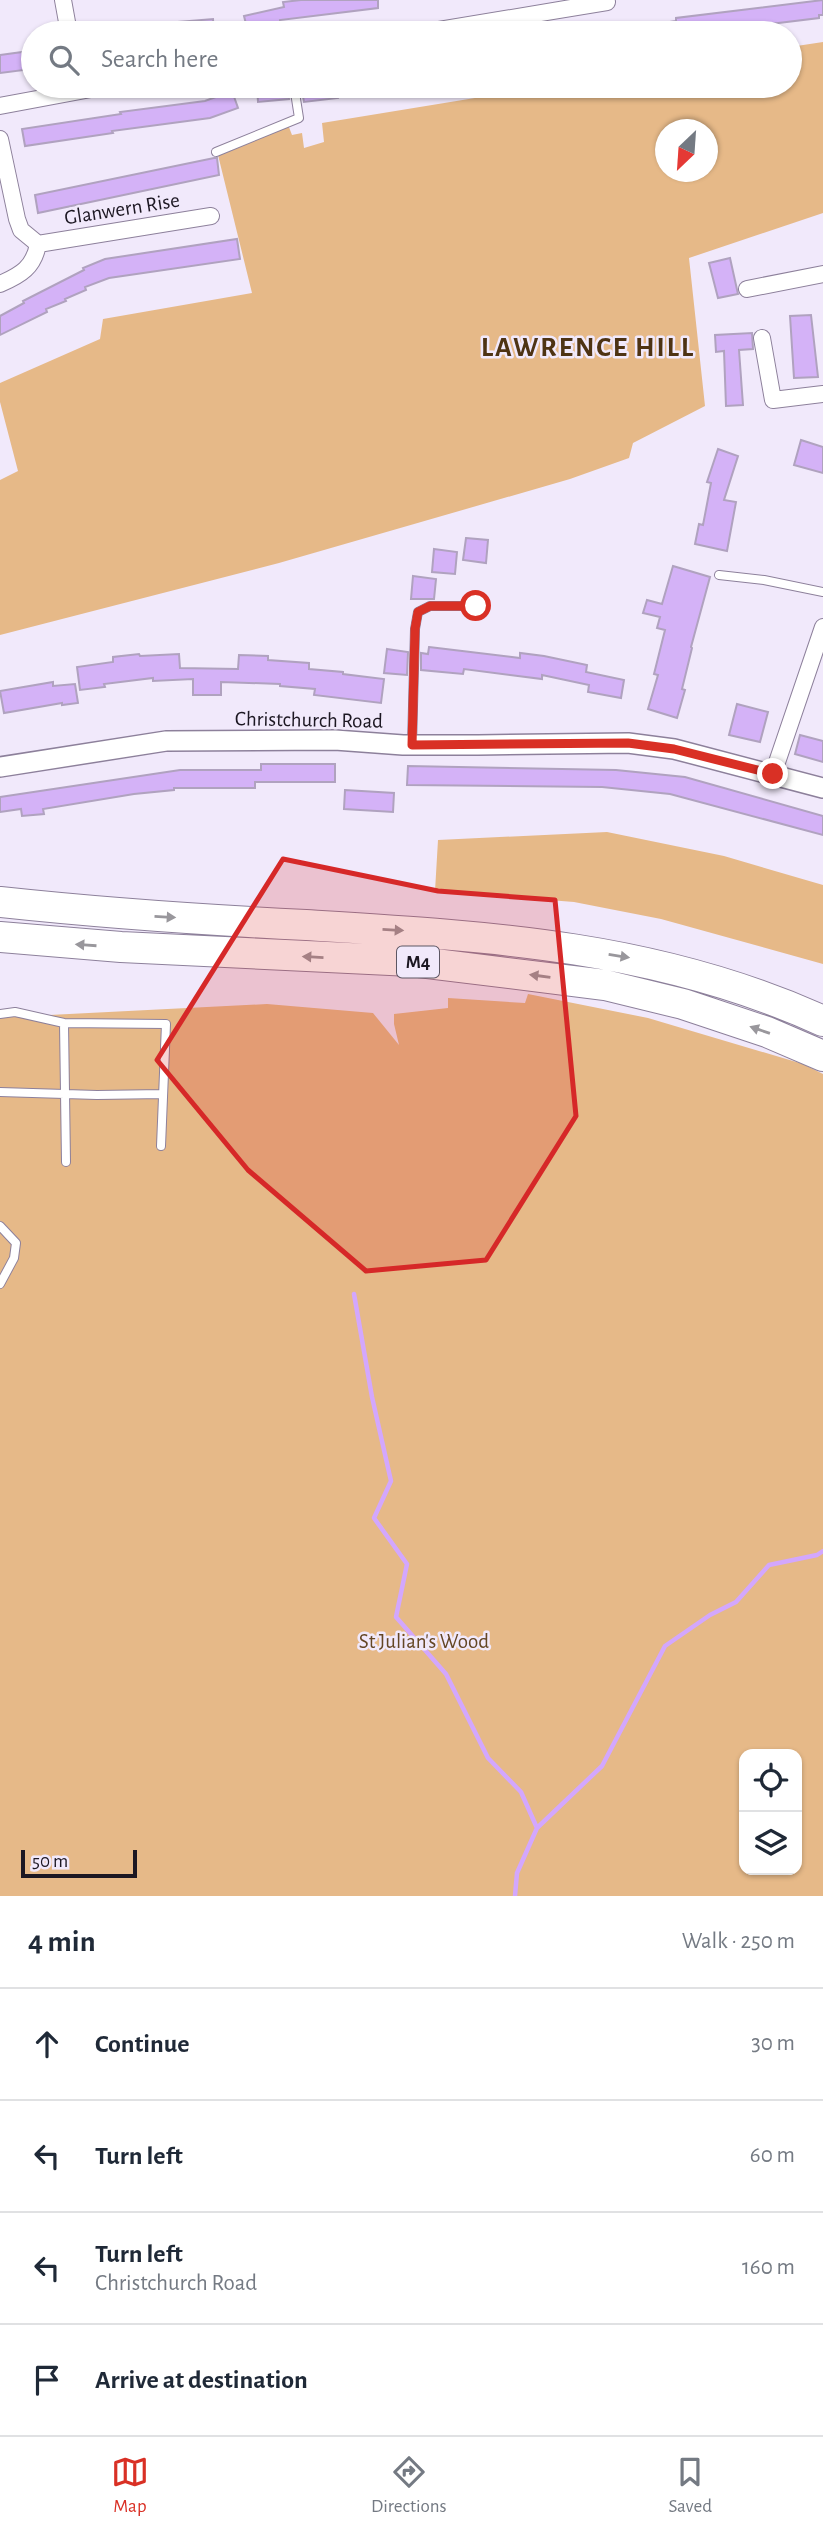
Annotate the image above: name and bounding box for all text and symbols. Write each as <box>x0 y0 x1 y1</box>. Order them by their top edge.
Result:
search box <box>21 21 802 98</box>
icon: search <box>45 41 83 79</box>
text: Search here <box>101 46 219 72</box>
north arrow <box>655 119 718 182</box>
street label: Glanwern Rise <box>63 190 181 228</box>
district label: LAWRENCE HILL <box>481 334 695 362</box>
route start <box>460 590 491 621</box>
street label: Christchurch Road <box>235 708 383 732</box>
route end <box>757 758 788 789</box>
one-way arrow <box>155 912 177 923</box>
one-way arrow <box>382 925 404 936</box>
one-way arrow <box>75 939 97 950</box>
road number: M4 <box>397 946 439 978</box>
one-way arrow <box>302 951 324 962</box>
one-way arrow <box>608 951 630 962</box>
one-way arrow <box>528 970 550 981</box>
one-way arrow <box>749 1024 770 1035</box>
park label: St Julian's Wood <box>359 1631 489 1652</box>
map controls <box>739 1749 802 1875</box>
button: locate <box>739 1749 802 1812</box>
button: layers <box>739 1812 802 1875</box>
scale bar <box>21 1847 136 1879</box>
text: 50 m <box>32 1852 68 1871</box>
text: 4 min <box>28 1927 96 1957</box>
text: Walk · 250 m <box>682 1930 795 1953</box>
icon: ahead <box>28 2025 66 2063</box>
text: Continue <box>95 2031 190 2057</box>
text: 30 m <box>751 2032 795 2055</box>
icon: left <box>28 2137 66 2175</box>
text: Turn left <box>95 2143 183 2169</box>
text: 60 m <box>750 2144 795 2167</box>
text: Turn left <box>95 2241 183 2267</box>
icon: left <box>28 2249 66 2287</box>
text: 160 m <box>742 2256 795 2279</box>
text: Christchurch Road <box>95 2272 257 2295</box>
icon: arrive <box>28 2361 66 2399</box>
text: Arrive at destination <box>95 2367 308 2393</box>
tab: Map <box>111 2453 149 2518</box>
tab: Directions <box>371 2453 447 2518</box>
tab: Saved <box>669 2453 712 2518</box>

